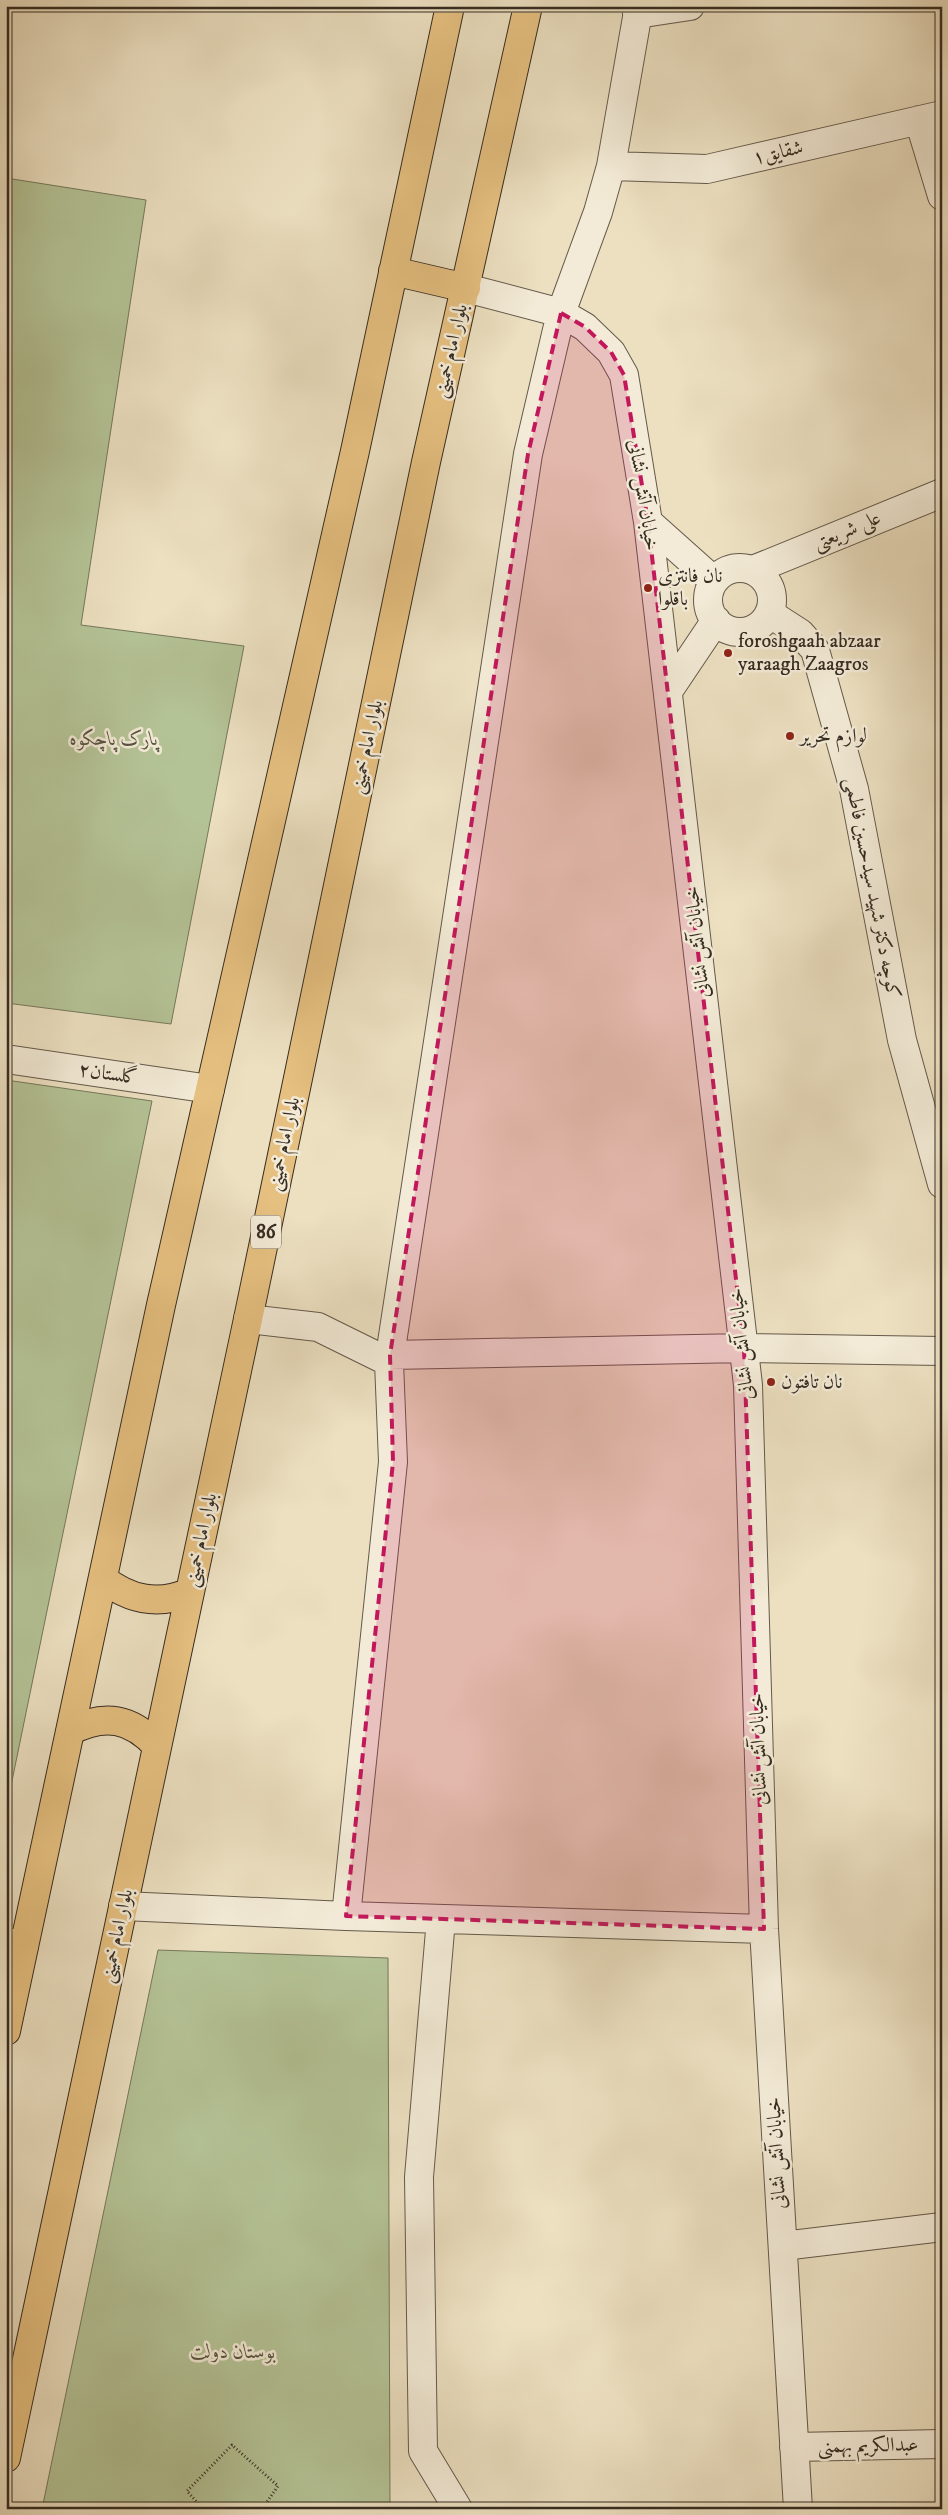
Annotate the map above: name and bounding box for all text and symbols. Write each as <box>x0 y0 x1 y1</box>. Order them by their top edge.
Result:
street label: شقایق۱ <box>750 135 806 171</box>
street label: بلوار امام خمینی <box>428 301 478 401</box>
street label: خیابان آتش نشانی <box>622 437 665 552</box>
street label: علی شریعتی <box>809 506 885 557</box>
place label: نان فانتزی باقلوا <box>658 564 723 612</box>
marker: نان فانتزی باقلوا <box>642 582 654 594</box>
place label: foroshgaah abzaar yaraagh Zaagros <box>738 629 881 677</box>
marker: foroshgaah abzaar yaraagh Zaagros <box>722 647 734 659</box>
street label: بلوار امام خمینی <box>345 697 393 797</box>
place label: لوازم تحریر <box>798 724 867 753</box>
park label: پارک پاچکوه <box>70 727 160 753</box>
marker: لوازم تحریر <box>784 730 796 742</box>
street label: کوچه دکتر شهید سیدحسین فاطمی <box>838 775 906 1001</box>
street label: خیابان آتش نشانی <box>679 885 716 999</box>
street label: گلستان۲ <box>77 1056 139 1091</box>
street label: بلوار امام خمینی <box>262 1094 310 1194</box>
road number: 86 <box>251 1216 281 1248</box>
street label: خیابان آتش نشانی <box>723 1287 760 1401</box>
place label: نان تافتون <box>781 1370 843 1395</box>
marker: نان تافتون <box>765 1376 777 1388</box>
street label: بلوار امام خمینی <box>179 1490 227 1590</box>
street label: خیابان آتش نشانی <box>744 1692 773 1806</box>
street label: بلوار امام خمینی <box>95 1886 143 1986</box>
street label: خیابان آتش نشانی <box>761 2096 792 2210</box>
park label: بوستان دولت <box>190 2340 276 2365</box>
street label: عبدالکریم بهمنی <box>817 2433 919 2463</box>

